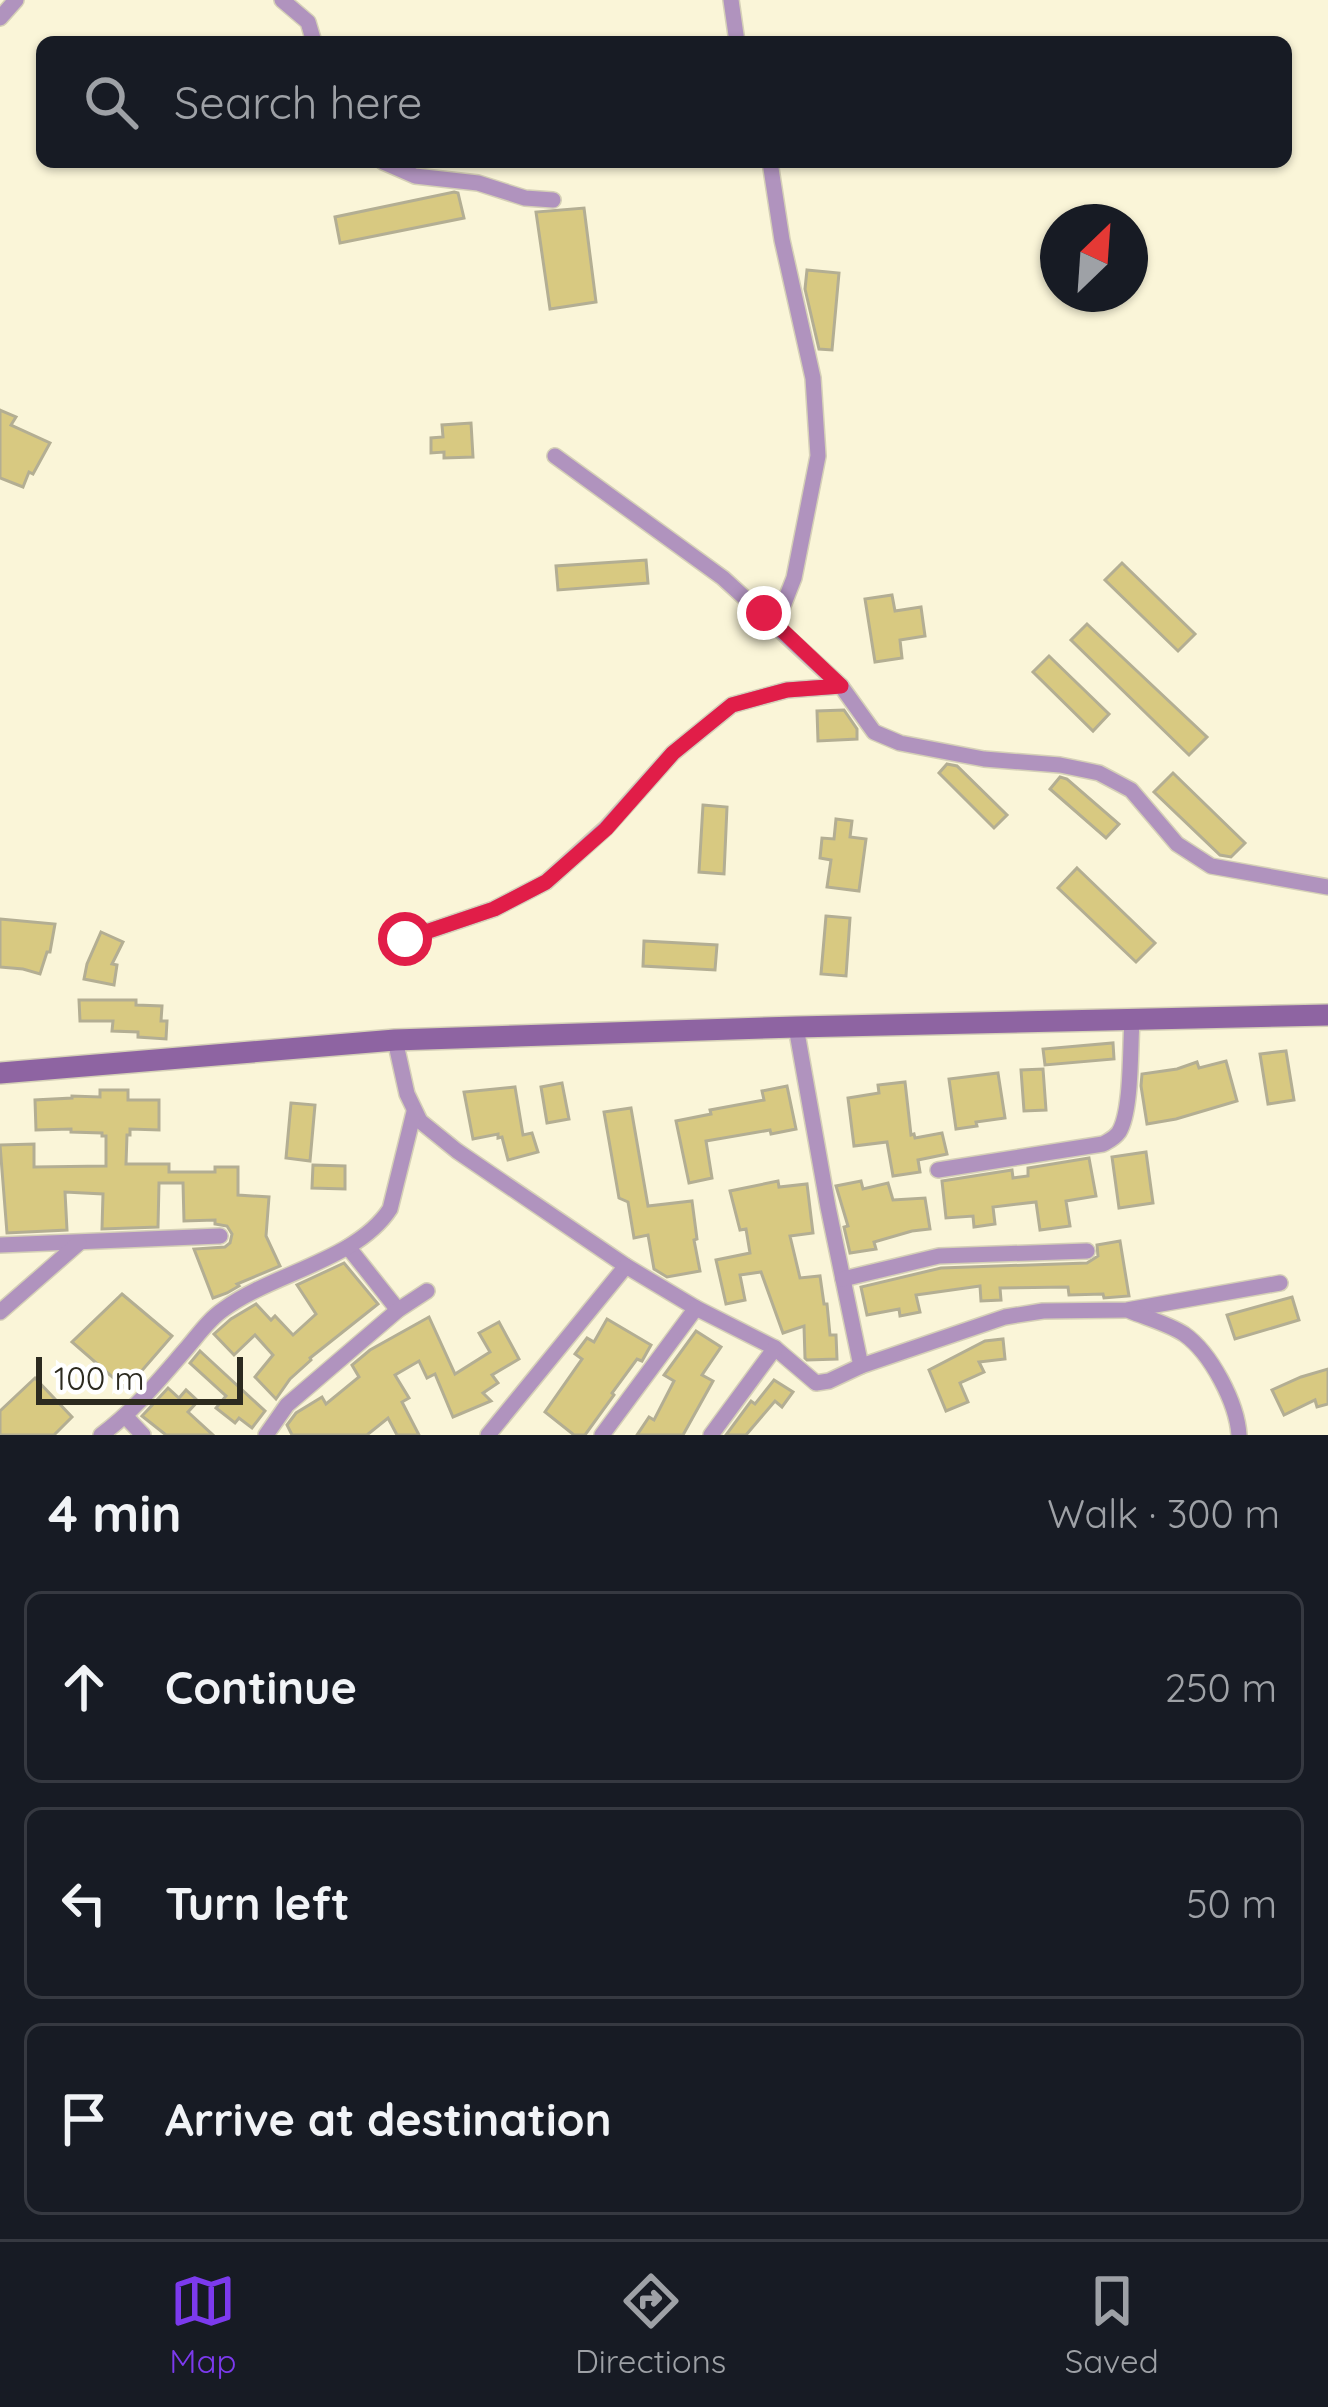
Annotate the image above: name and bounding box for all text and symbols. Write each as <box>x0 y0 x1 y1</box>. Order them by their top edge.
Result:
search box <box>36 36 1292 168</box>
icon: search <box>78 69 144 135</box>
text: Search here <box>174 74 422 130</box>
north arrow <box>1040 204 1148 312</box>
route end <box>737 586 791 640</box>
route start <box>378 912 432 966</box>
scale bar <box>36 1351 243 1404</box>
text: 100 m <box>54 1357 145 1398</box>
text: 4 min <box>48 1481 182 1545</box>
text: Walk · 300 m <box>1047 1489 1280 1538</box>
icon: ahead <box>51 1654 117 1720</box>
text: Continue <box>165 1659 357 1715</box>
text: 250 m <box>1165 1663 1277 1712</box>
icon: left <box>51 1870 117 1936</box>
text: Turn left <box>165 1875 350 1931</box>
text: 50 m <box>1186 1879 1277 1928</box>
icon: arrive <box>51 2086 117 2152</box>
text: Arrive at destination <box>165 2091 611 2147</box>
tab: Map <box>169 2268 237 2381</box>
tab: Directions <box>575 2268 726 2381</box>
tab: Saved <box>1065 2268 1159 2381</box>

